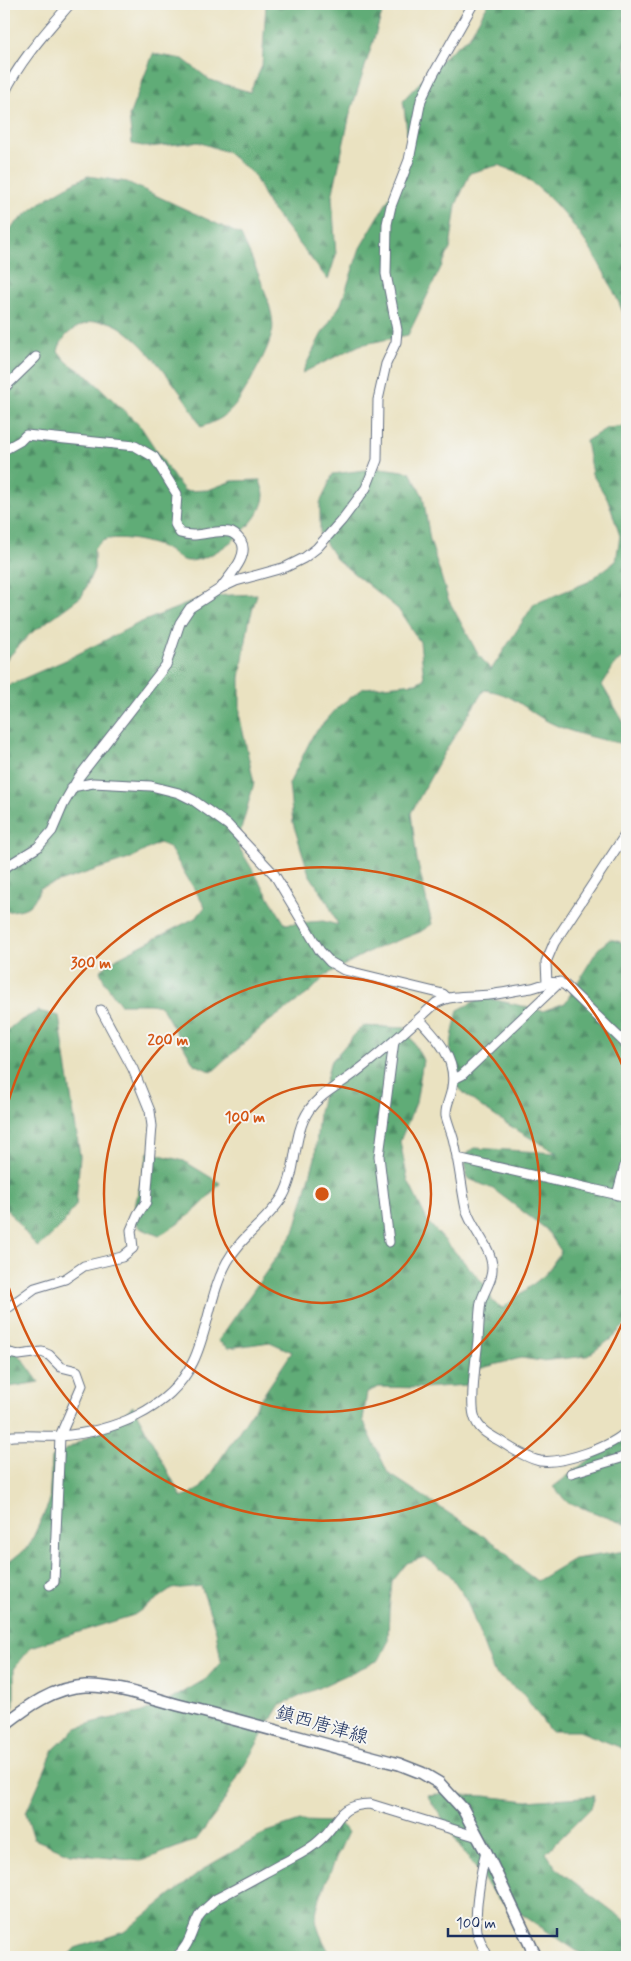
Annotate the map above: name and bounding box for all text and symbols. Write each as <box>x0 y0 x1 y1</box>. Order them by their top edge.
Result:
text: 300 m <box>71 954 111 974</box>
text: 200 m <box>148 1031 189 1051</box>
text: 100 m <box>225 1108 265 1128</box>
centre of rings <box>313 1185 331 1203</box>
street label: 鎮西唐津線 <box>273 1700 371 1750</box>
scale bar <box>448 1906 557 1938</box>
text: 100 m <box>456 1914 496 1934</box>

